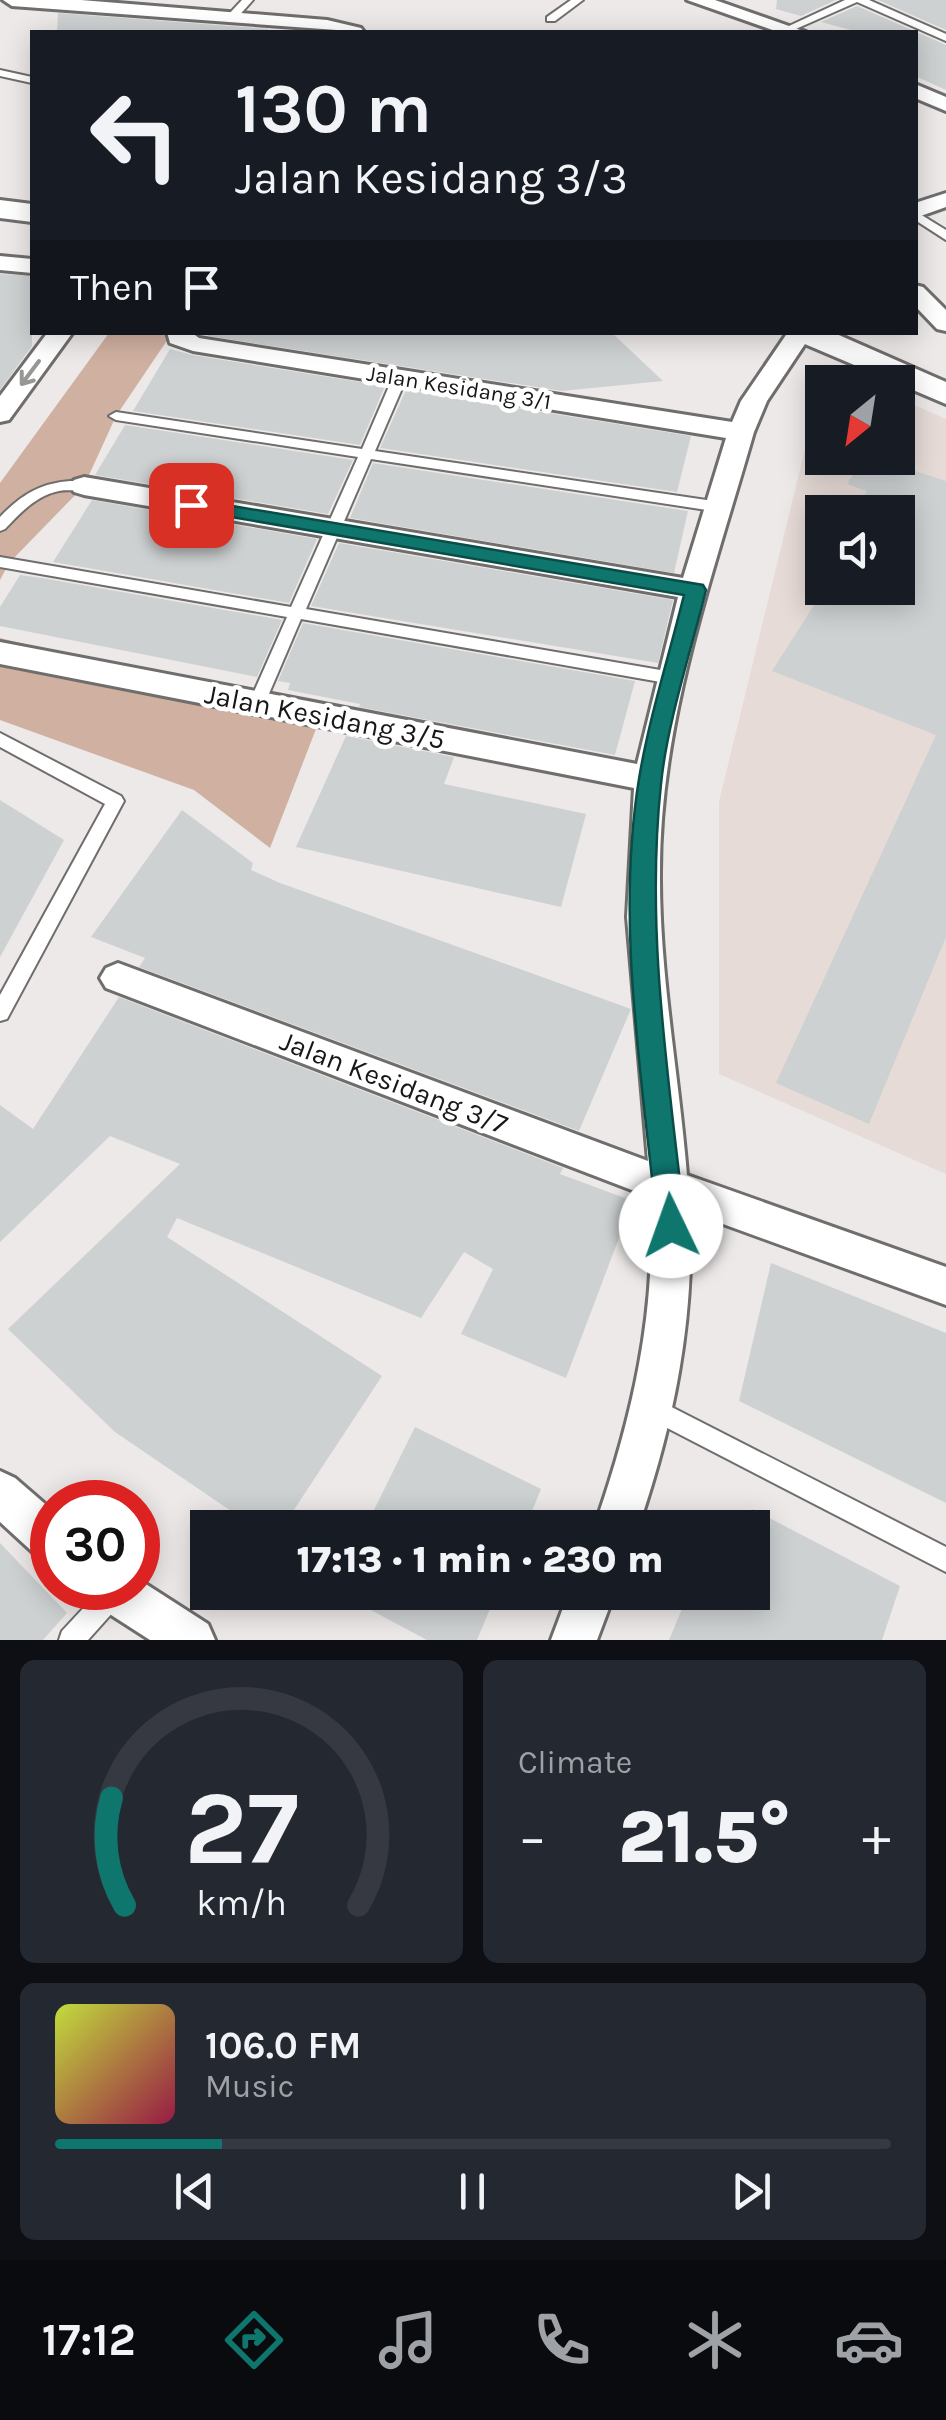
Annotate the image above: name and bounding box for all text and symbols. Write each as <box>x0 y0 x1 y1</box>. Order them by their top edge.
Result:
text: 130 m <box>235 68 432 150</box>
icon: left <box>70 70 200 200</box>
text: Jalan Kesidang 3/3 <box>235 152 628 204</box>
icon: arrive <box>174 260 229 315</box>
text: Then <box>70 265 154 310</box>
one-way arrow <box>20 359 41 386</box>
street label: Jalan Kesidang 3/1 <box>365 361 553 415</box>
north arrow <box>805 365 915 475</box>
map controls <box>805 365 915 605</box>
pin <box>149 463 234 548</box>
icon: arrive <box>164 478 219 533</box>
button: sound <box>805 495 915 605</box>
street label: Jalan Kesidang 3/5 <box>202 677 448 756</box>
street label: Jalan Kesidang 3/7 <box>275 1024 512 1141</box>
position arrow <box>619 1174 723 1278</box>
speed limit sign: 30 <box>30 1480 160 1610</box>
text: 17:13 · 1 min · 230 m <box>296 1537 664 1582</box>
text: Climate <box>518 1744 632 1781</box>
text: 27 <box>184 1768 299 1889</box>
text: 21.5° <box>618 1793 791 1881</box>
text: − <box>518 1805 547 1869</box>
text: + <box>862 1805 891 1869</box>
text: km/h <box>196 1882 287 1924</box>
text: 106.0 FM <box>205 2023 361 2068</box>
text: Music <box>205 2068 294 2105</box>
icon: previous <box>167 2164 222 2219</box>
icon: pause <box>445 2164 500 2219</box>
icon: next <box>724 2164 779 2219</box>
icon: directions <box>219 2305 289 2375</box>
icon: music <box>373 2305 443 2375</box>
icon: phone <box>527 2305 597 2375</box>
icon: climate <box>680 2305 750 2375</box>
icon: car <box>834 2305 904 2375</box>
text: 17:12 <box>42 2314 136 2366</box>

